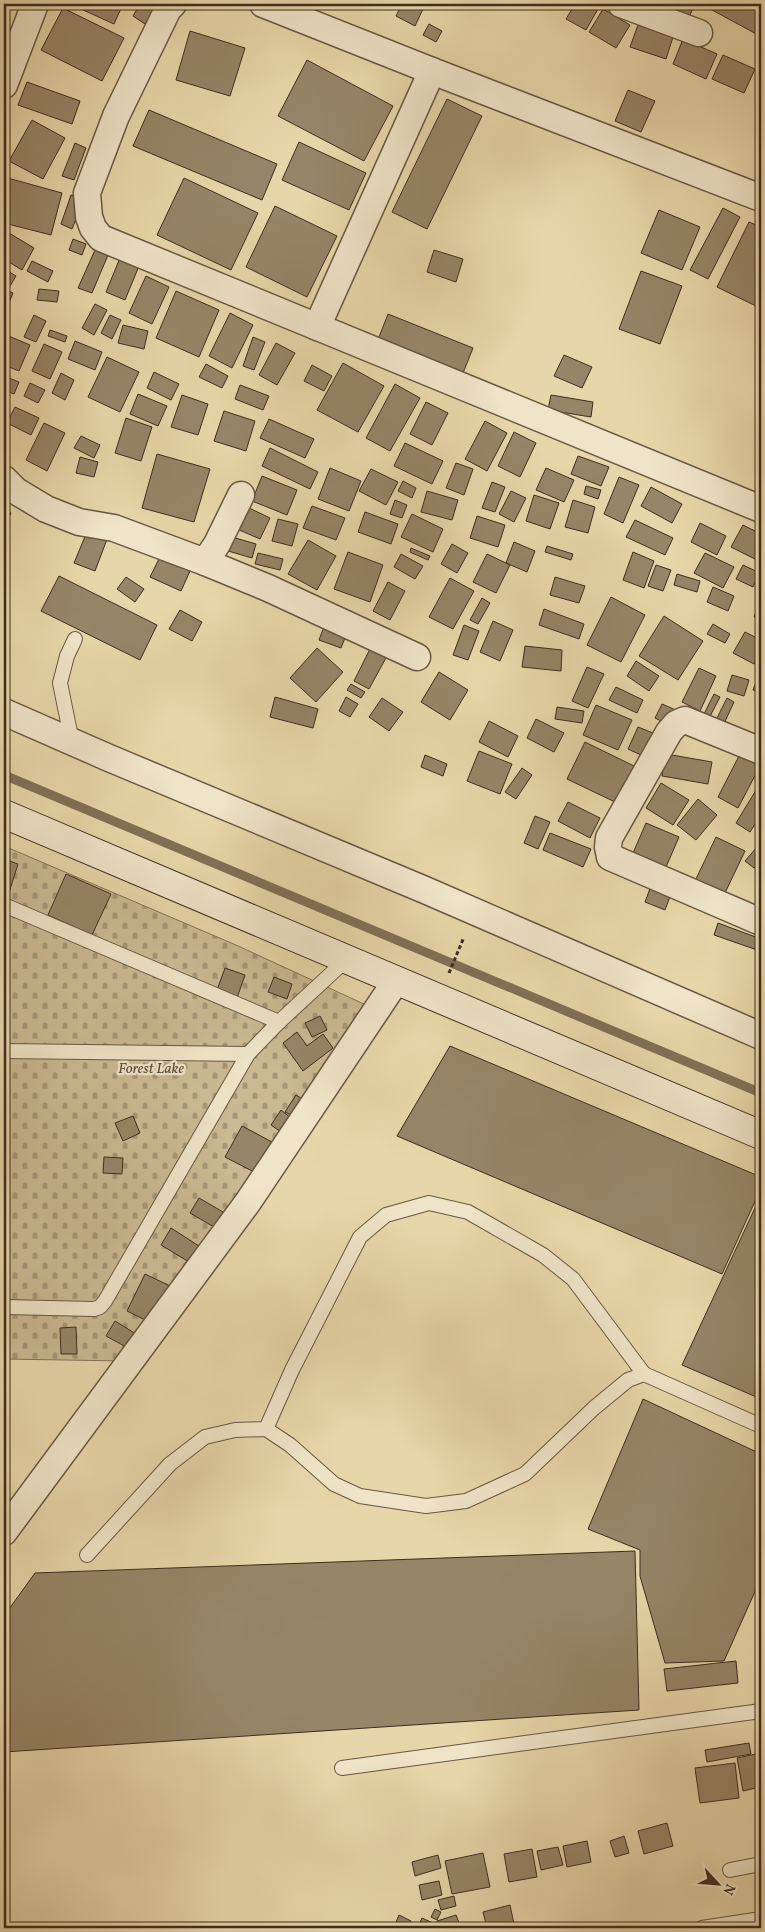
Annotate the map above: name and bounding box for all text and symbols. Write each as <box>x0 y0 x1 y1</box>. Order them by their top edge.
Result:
park label: Forest Lake <box>118 1059 184 1080</box>
north arrow <box>692 1860 742 1910</box>
text: N <box>718 1880 739 1898</box>

